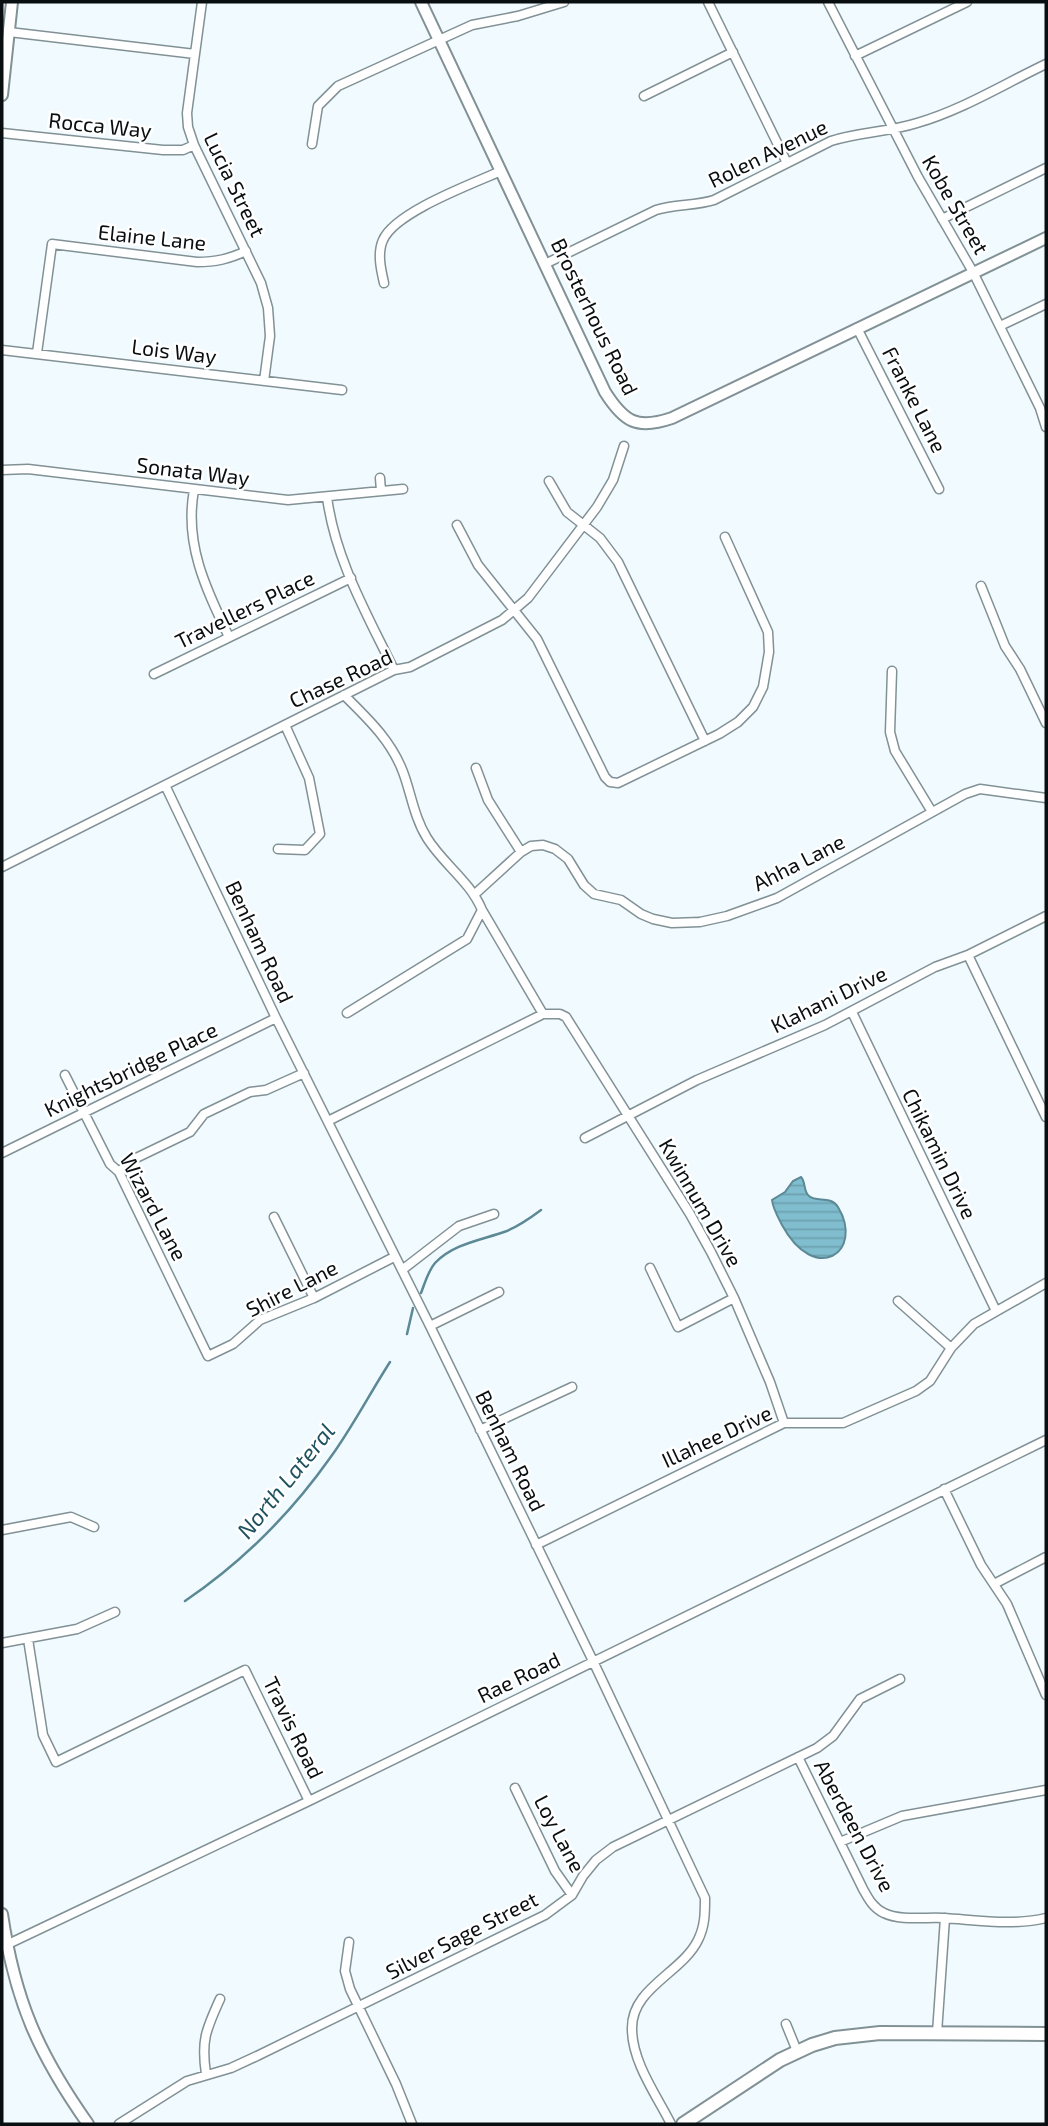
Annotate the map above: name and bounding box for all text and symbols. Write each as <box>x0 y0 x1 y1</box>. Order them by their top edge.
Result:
street label: Rocca Way <box>47 107 153 142</box>
street label: Rolen Avenue <box>704 113 831 192</box>
street label: Lucia Street <box>199 128 271 241</box>
street label: Kobe Street <box>918 150 995 258</box>
street label: Elaine Lane <box>97 218 208 255</box>
street label: Brosterhous Road <box>547 234 644 399</box>
street label: Lois Way <box>130 333 218 368</box>
street label: Franke Lane <box>878 342 953 456</box>
street label: Sonata Way <box>135 451 251 490</box>
street label: Travellers Place <box>171 564 318 653</box>
street label: Chase Road <box>285 643 396 712</box>
street label: Ahha Lane <box>748 828 848 895</box>
street label: Benham Road <box>221 876 300 1006</box>
street label: Klahani Drive <box>766 960 890 1037</box>
street label: Knightsbridge Place <box>40 1016 221 1121</box>
street label: Chikamin Drive <box>898 1084 983 1223</box>
street label: Kwinnum Drive <box>655 1134 748 1271</box>
street label: Wizard Lane <box>116 1148 193 1264</box>
street label: Shire Lane <box>241 1254 341 1321</box>
street label: Benham Road <box>471 1386 551 1515</box>
street label: Illahee Drive <box>657 1399 775 1472</box>
water label: North Lateral <box>230 1417 340 1544</box>
street label: Rae Road <box>473 1646 564 1707</box>
street label: Travis Road <box>259 1672 330 1782</box>
street label: Aberdeen Drive <box>810 1755 901 1896</box>
street label: Loy Lane <box>530 1790 591 1876</box>
street label: Silver Sage Street <box>381 1886 541 1984</box>

